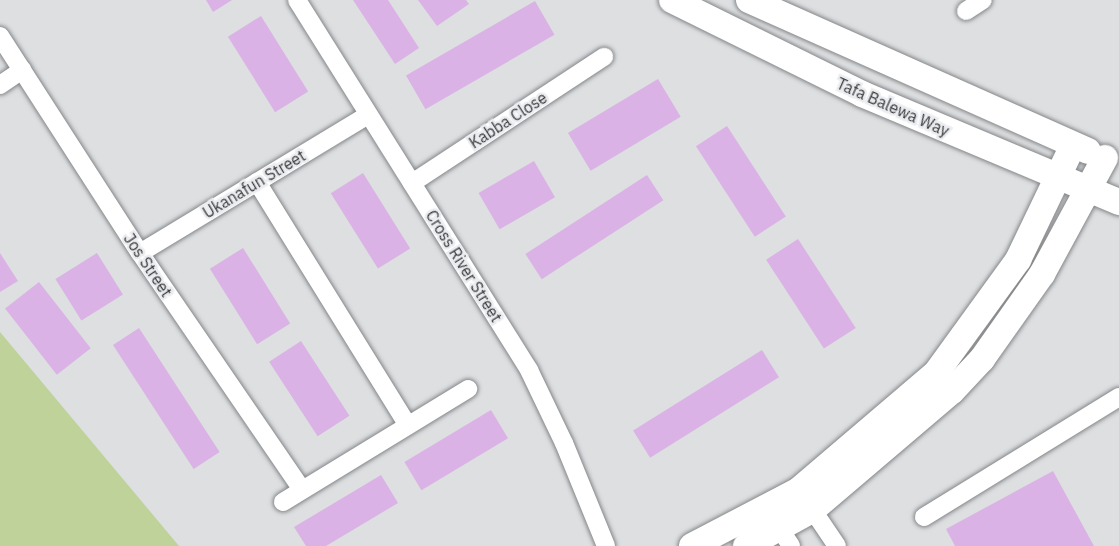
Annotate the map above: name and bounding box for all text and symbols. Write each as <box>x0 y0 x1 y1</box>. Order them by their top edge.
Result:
street label: Tafa Balewa Way <box>834 74 952 140</box>
street label: Kabba Close <box>465 88 551 152</box>
street label: Ukanafun Street <box>199 146 309 222</box>
street label: Cross River Street <box>422 207 506 325</box>
street label: Jos Street <box>120 230 176 300</box>

